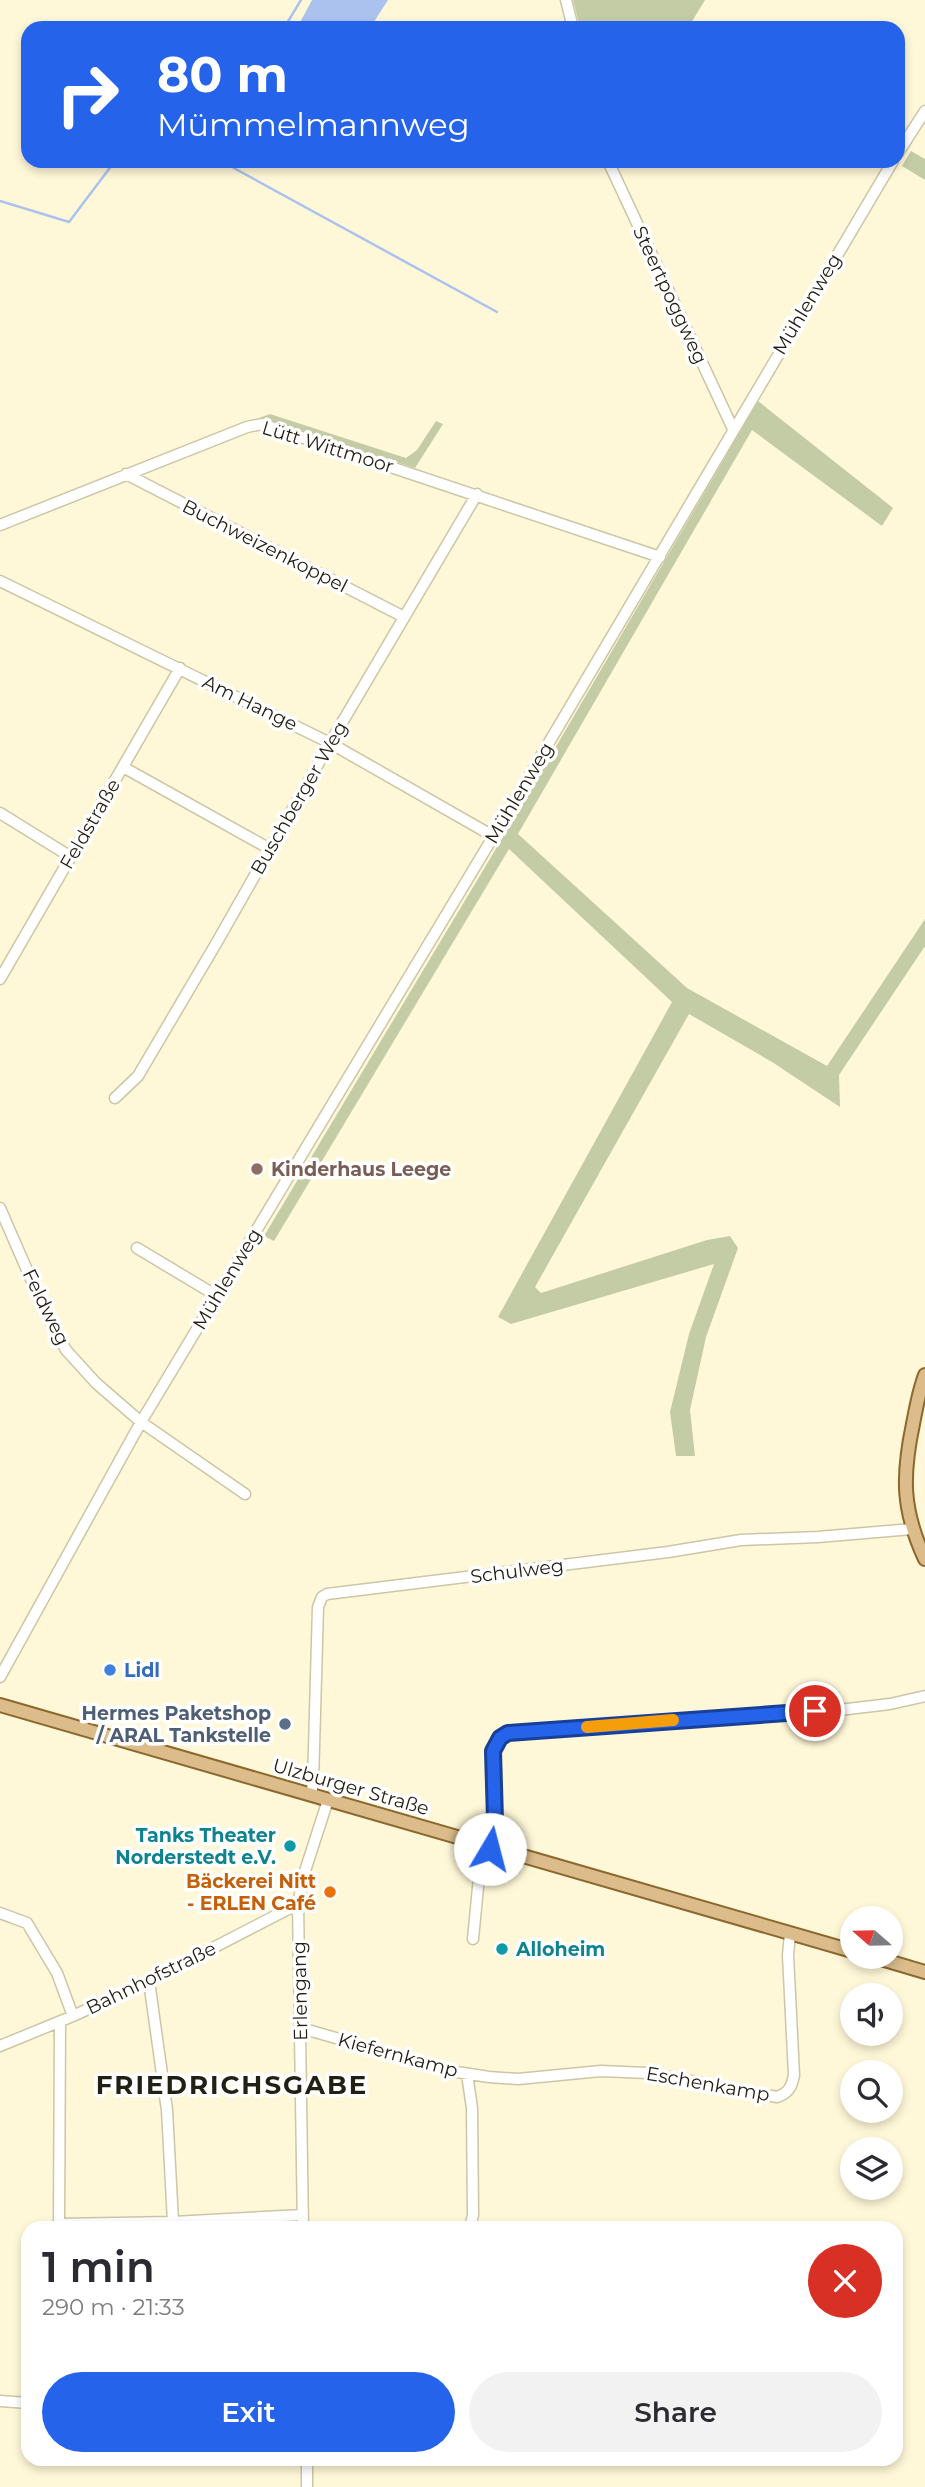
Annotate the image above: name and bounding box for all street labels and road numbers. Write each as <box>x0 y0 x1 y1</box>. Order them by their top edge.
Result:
street label: Steertpoggweg <box>628 222 712 368</box>
street label: Mühlenweg <box>768 249 846 359</box>
street label: Lütt Wittmoor <box>259 416 397 478</box>
street label: Buchweizenkoppel <box>179 494 351 598</box>
street label: Am Hange <box>199 670 301 736</box>
street label: Buschberger Weg <box>246 717 352 879</box>
street label: Mühlenweg <box>480 738 558 848</box>
street label: Feldstraße <box>55 775 125 873</box>
street label: Mühlenweg <box>188 1224 266 1334</box>
street label: Feldweg <box>18 1265 74 1349</box>
street label: Schulweg <box>469 1554 565 1588</box>
street label: Ulzburger Straße <box>270 1754 432 1820</box>
street label: Bahnhofstraße <box>82 1937 220 2019</box>
street label: Erlengang <box>288 1941 312 2041</box>
street label: Kiefernkamp <box>335 2028 461 2082</box>
street label: Eschenkamp <box>644 2062 772 2106</box>

